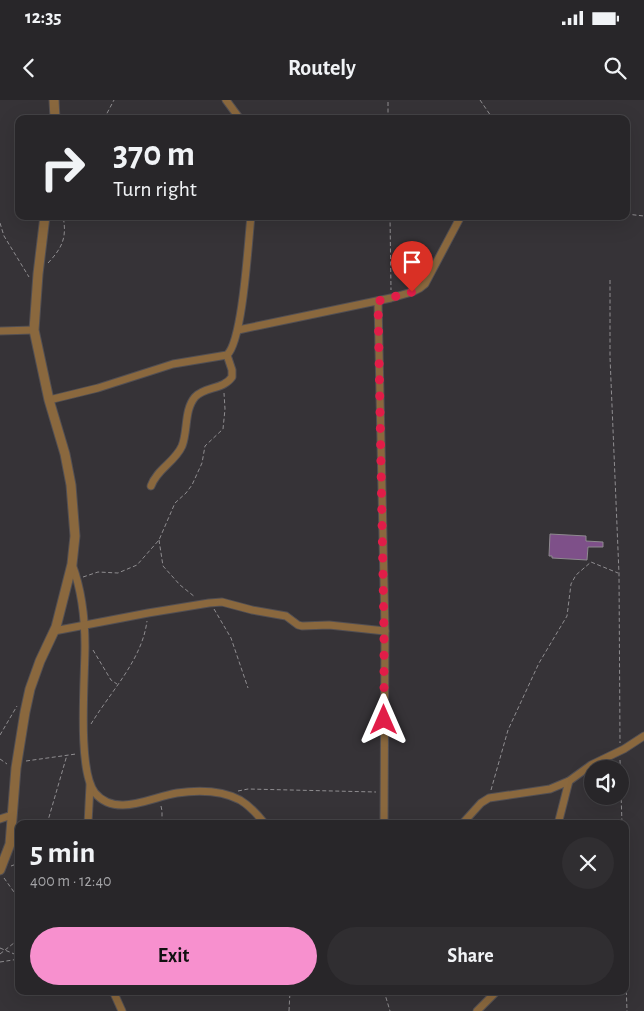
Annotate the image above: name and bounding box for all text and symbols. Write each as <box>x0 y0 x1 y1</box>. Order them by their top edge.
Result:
text: 12:35 <box>25 8 62 27</box>
icon: back <box>15 54 43 82</box>
icon: search <box>601 54 629 82</box>
text: Routely <box>288 57 356 79</box>
icon: right <box>30 135 95 200</box>
text: 370 m <box>113 137 195 172</box>
text: Turn right <box>113 178 197 200</box>
pin <box>391 241 433 292</box>
icon: arrive <box>398 248 426 276</box>
position arrow <box>357 693 409 745</box>
map controls <box>584 760 629 805</box>
button: sound <box>584 760 629 805</box>
button: close <box>562 837 614 889</box>
text: 5 min <box>30 838 95 868</box>
text: 400 m · 12:40 <box>30 873 112 889</box>
button: Exit <box>30 927 317 985</box>
button: Share <box>327 927 614 985</box>

